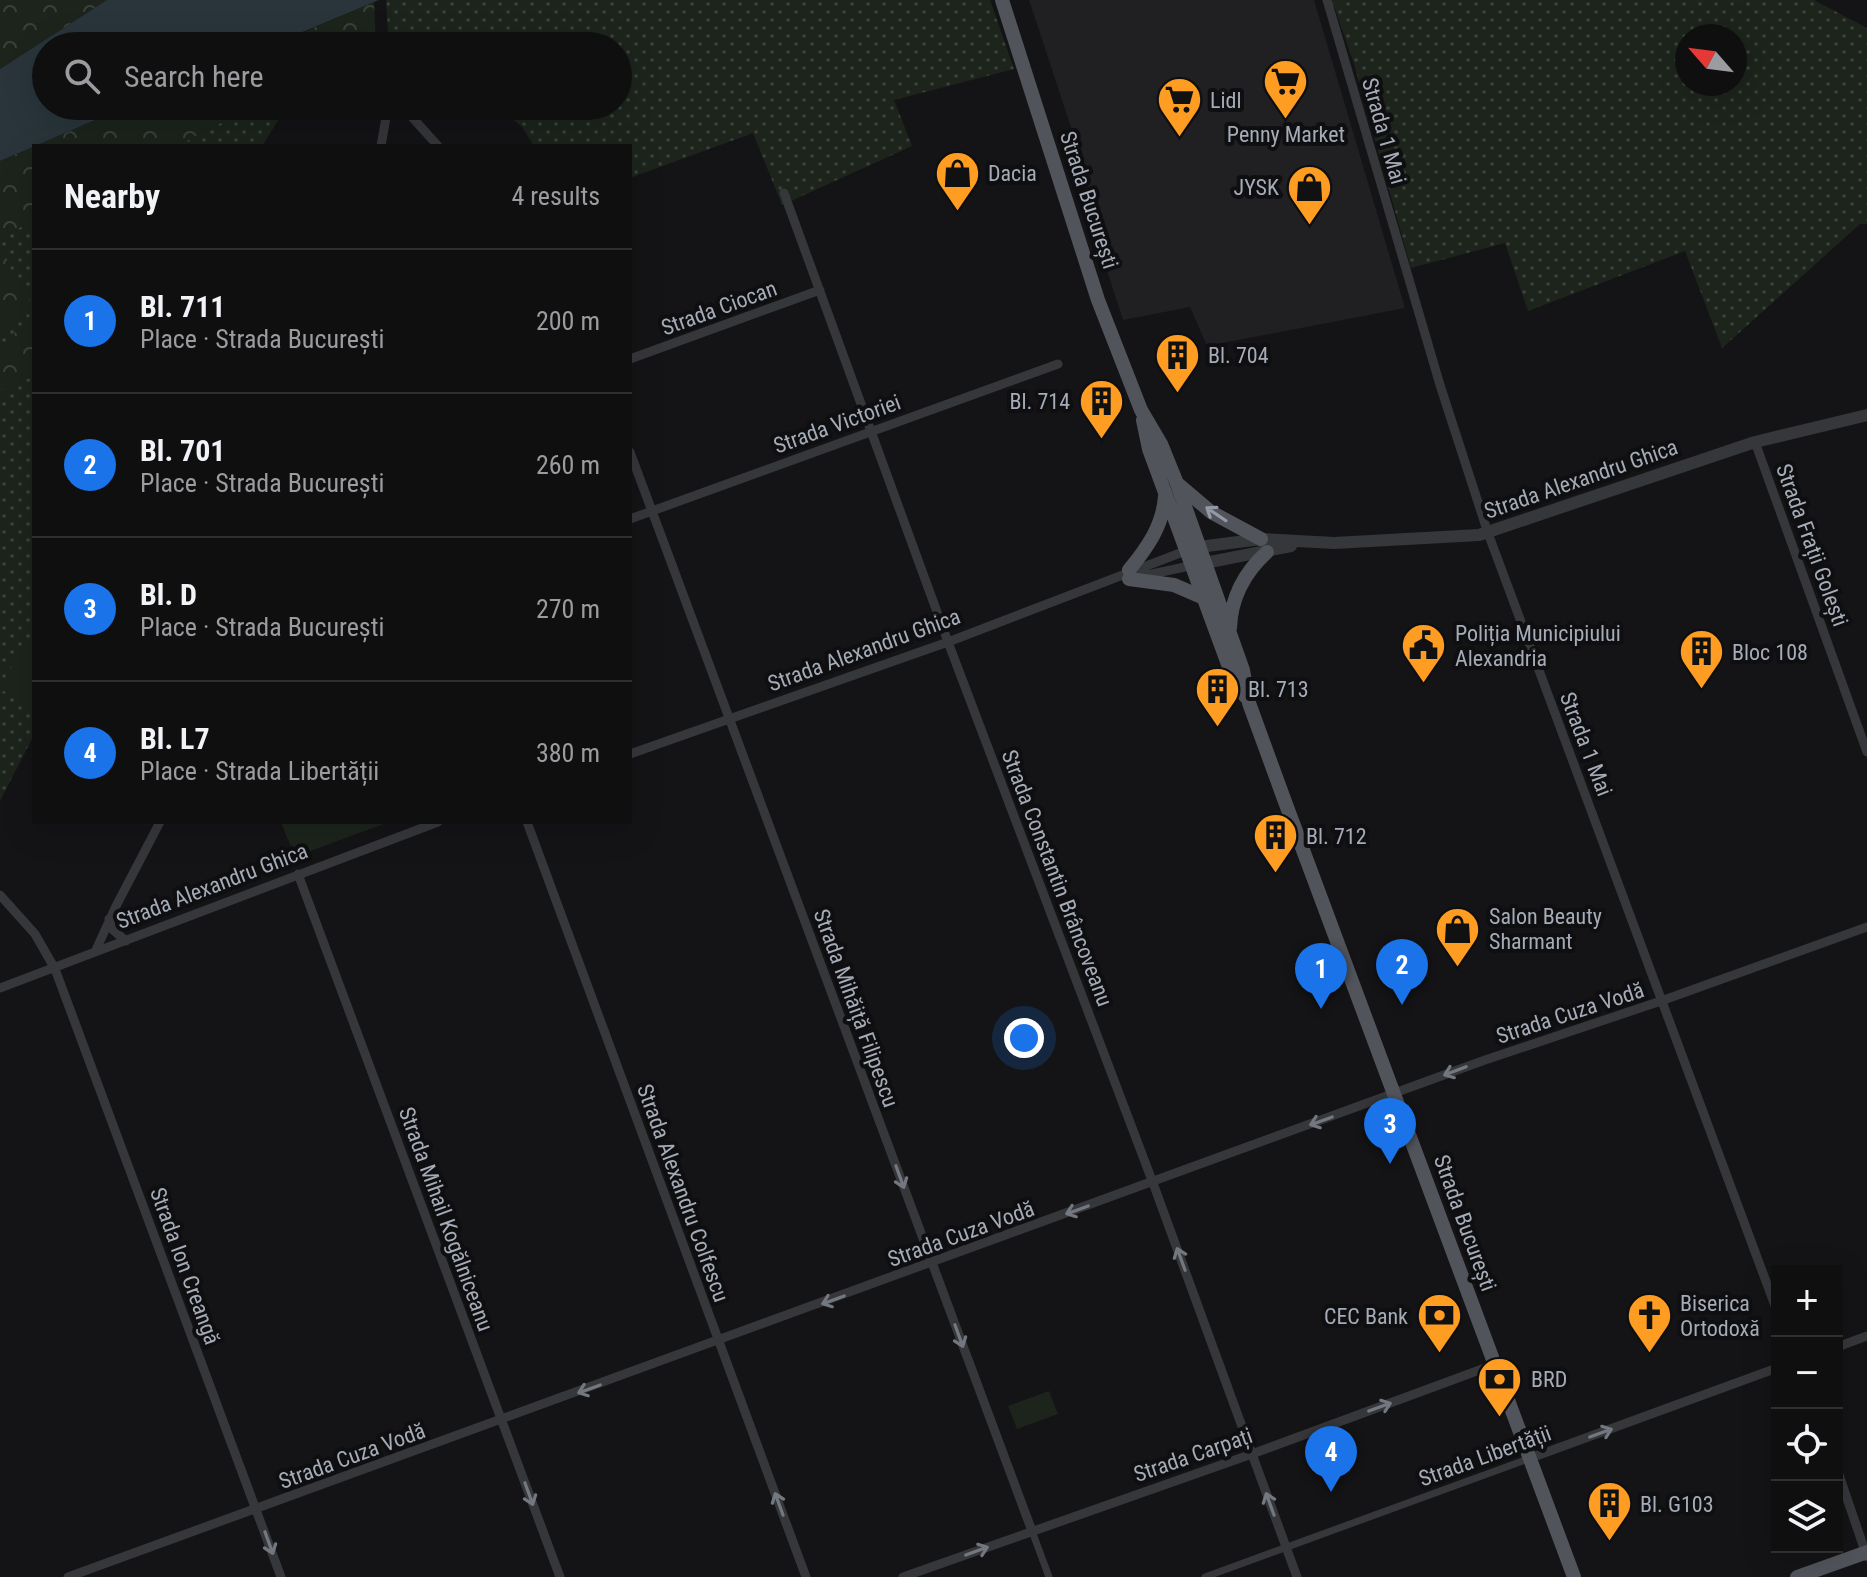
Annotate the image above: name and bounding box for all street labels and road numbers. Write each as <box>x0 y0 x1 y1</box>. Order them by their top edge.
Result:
street label: Strada 1 Mai <box>1357 75 1411 187</box>
street label: Strada București <box>1054 128 1123 272</box>
street label: Strada Ciocan <box>658 276 780 340</box>
street label: Strada Victoriei <box>770 389 904 459</box>
street label: Strada Alexandru Ghica <box>1481 434 1681 524</box>
street label: Strada Frații Golești <box>1770 460 1853 630</box>
street label: Strada Alexandru Ghica <box>764 604 964 696</box>
street label: Strada 1 Mai <box>1555 688 1617 800</box>
street label: Strada Constantin Brâncoveanu <box>997 746 1117 1010</box>
street label: Strada Alexandru Ghica <box>113 838 311 934</box>
street label: Strada Mihăiță Filipescu <box>808 906 903 1111</box>
street label: Strada Cuza Vodă <box>1493 977 1647 1049</box>
street label: Strada Alexandru Colfescu <box>632 1081 734 1305</box>
street label: Strada Mihail Kogălniceanu <box>394 1104 498 1334</box>
street label: Strada București <box>1428 1152 1501 1295</box>
street label: Strada Ion Creangă <box>145 1184 225 1348</box>
street label: Strada Cuza Vodă <box>884 1196 1038 1272</box>
street label: Strada Cuza Vodă <box>275 1418 429 1494</box>
street label: Strada Libertății <box>1416 1421 1555 1492</box>
street label: Strada Carpați <box>1130 1423 1256 1488</box>

